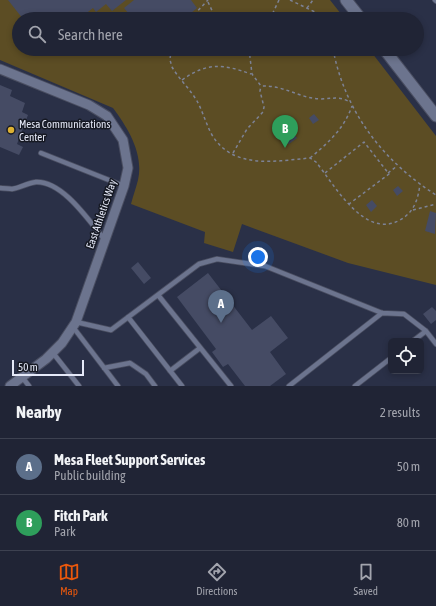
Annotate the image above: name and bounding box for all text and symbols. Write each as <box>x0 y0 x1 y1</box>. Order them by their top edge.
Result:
search box <box>12 12 424 56</box>
icon: search <box>26 23 48 45</box>
text: Search here <box>58 26 123 43</box>
pin: B <box>272 115 298 148</box>
place label: Mesa Communications Center <box>19 118 110 143</box>
marker: Mesa Communications Center <box>6 125 16 135</box>
street label: East Athletics Way <box>84 177 119 250</box>
your location <box>248 247 268 267</box>
pin: A <box>208 290 234 323</box>
map controls <box>388 338 424 374</box>
button: locate <box>388 338 424 374</box>
scale bar <box>12 358 84 377</box>
text: 50 m <box>18 361 38 373</box>
text: Nearby <box>16 402 62 422</box>
text: 2 results <box>380 405 420 420</box>
text: Mesa Fleet Support Services <box>54 451 205 468</box>
text: A <box>26 459 32 474</box>
text: 50 m <box>397 459 420 474</box>
text: Public building <box>54 468 126 483</box>
text: Fitch Park <box>54 507 108 524</box>
text: B <box>26 515 32 530</box>
text: 80 m <box>397 515 420 530</box>
text: Park <box>54 524 76 539</box>
tab: Map <box>58 561 80 597</box>
tab: Directions <box>196 561 237 597</box>
tab: Saved <box>354 561 378 597</box>

